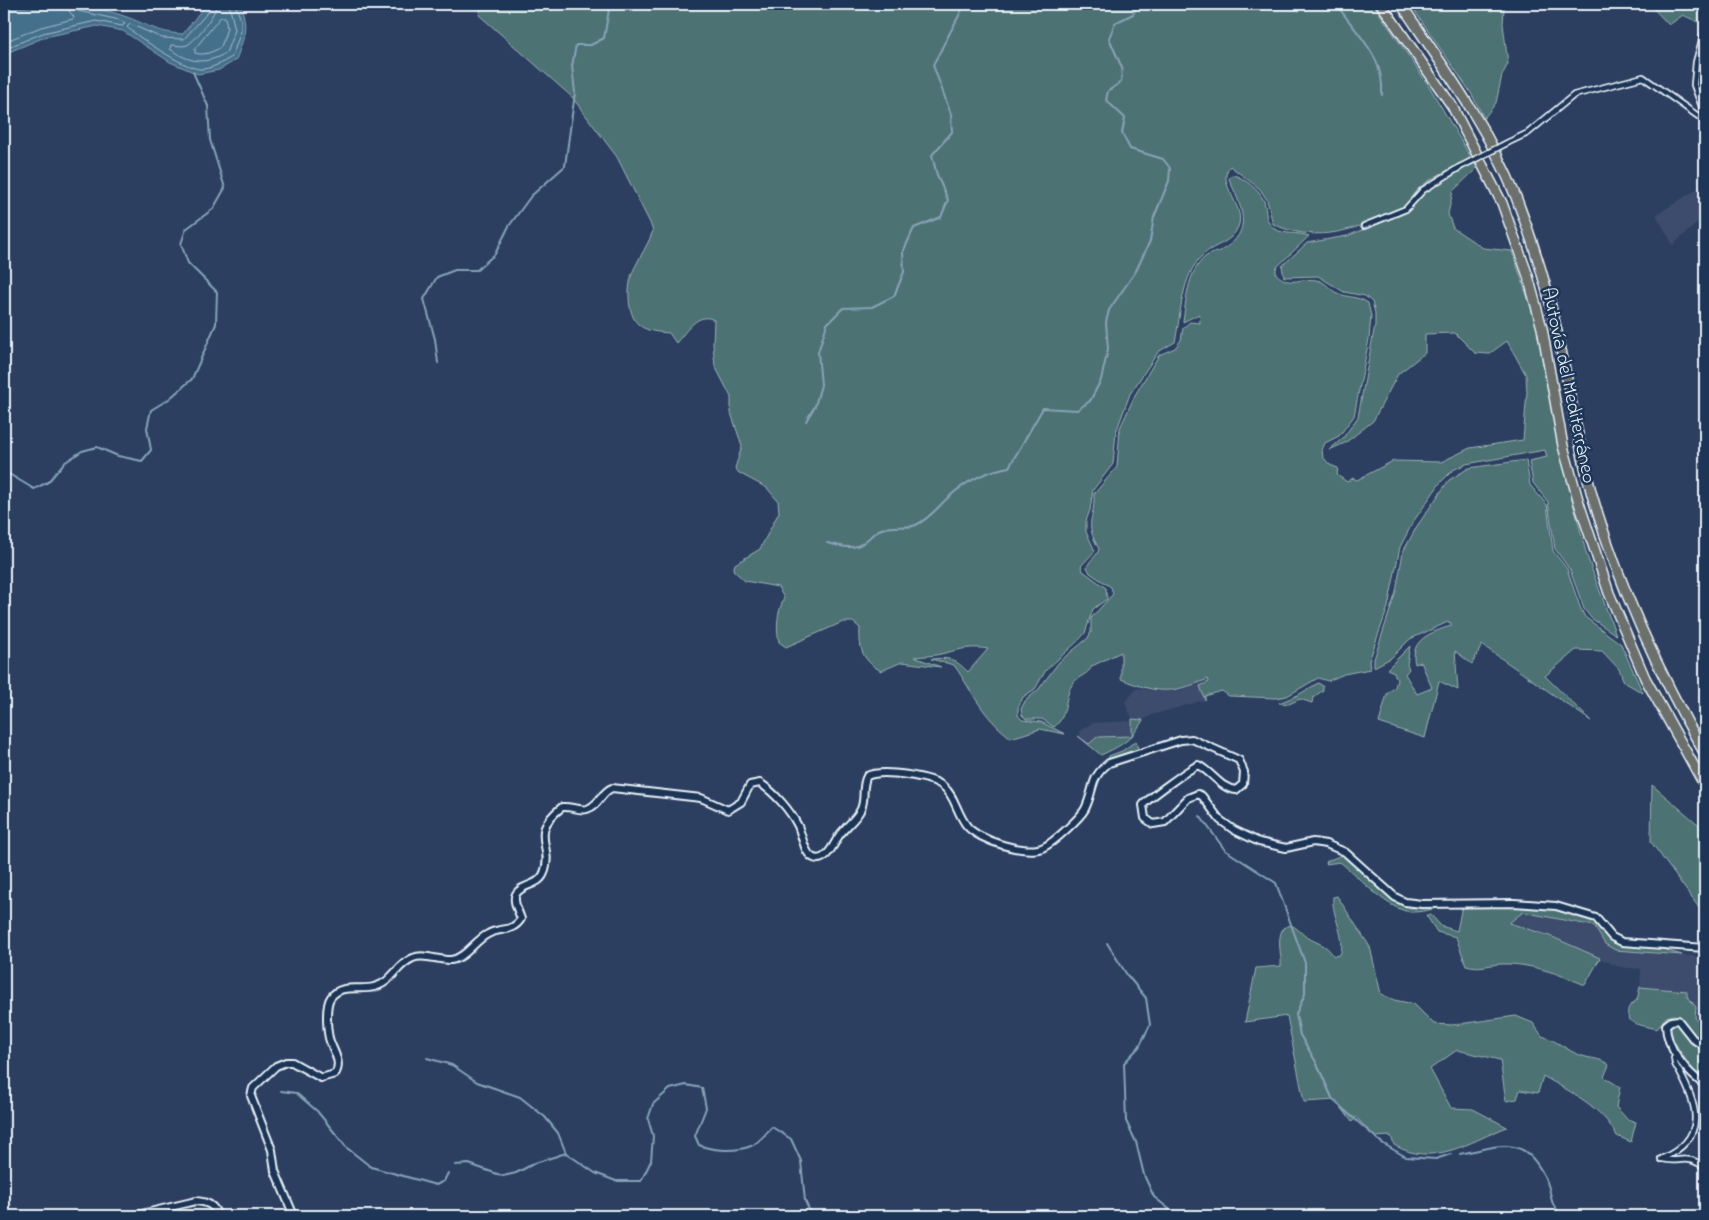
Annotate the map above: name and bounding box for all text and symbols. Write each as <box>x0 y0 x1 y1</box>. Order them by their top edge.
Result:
street label: Autovía del Mediterráneo <box>1533 285 1603 486</box>

